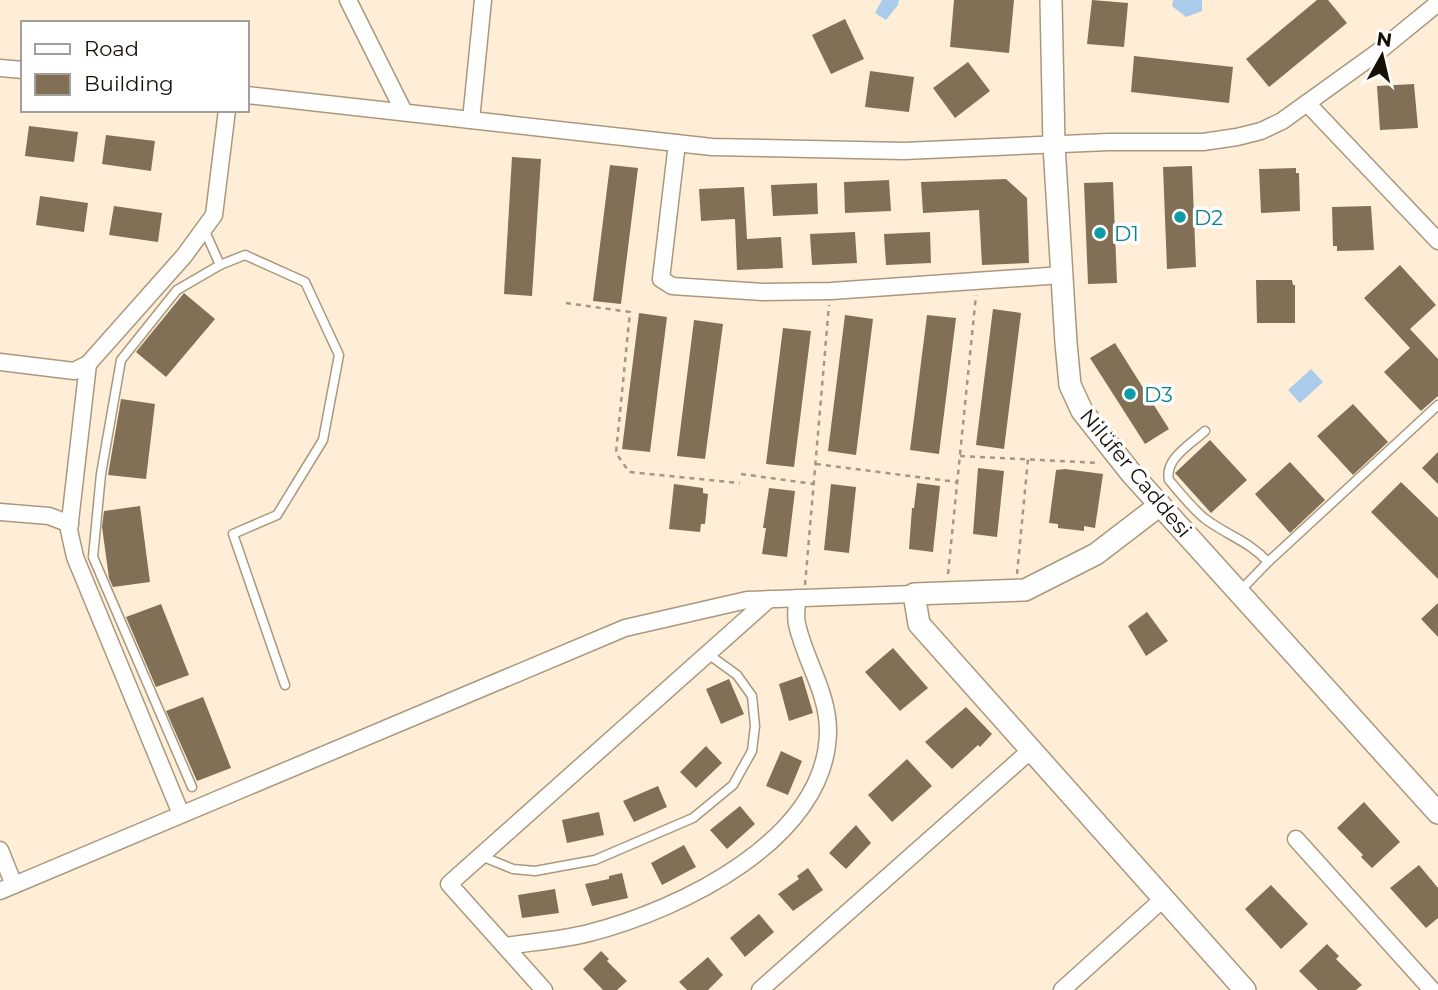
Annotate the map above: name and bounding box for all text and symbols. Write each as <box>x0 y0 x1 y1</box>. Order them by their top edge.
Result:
legend <box>21 21 248 112</box>
north arrow <box>1347 21 1417 91</box>
text: N <box>1375 27 1394 52</box>
text: Road <box>84 36 139 61</box>
text: Building <box>84 71 174 96</box>
place label: D2 <box>1194 205 1223 230</box>
marker: D2 <box>1172 209 1188 225</box>
place label: D1 <box>1114 221 1139 246</box>
marker: D1 <box>1092 225 1108 241</box>
place label: D3 <box>1144 382 1173 407</box>
marker: D3 <box>1122 386 1138 402</box>
street label: Nilüfer Caddesi <box>1075 404 1197 542</box>

